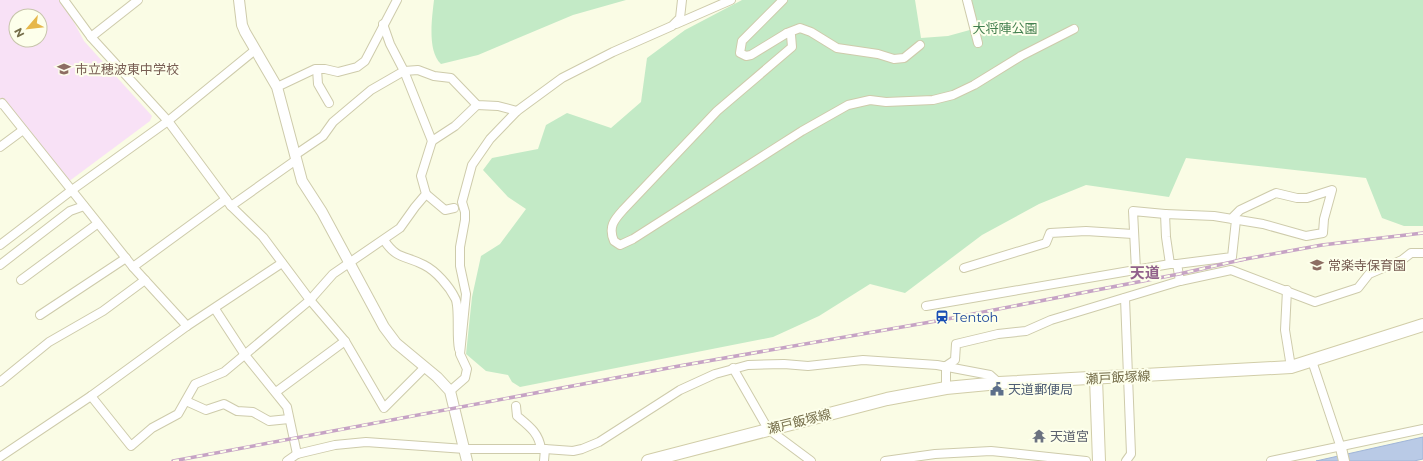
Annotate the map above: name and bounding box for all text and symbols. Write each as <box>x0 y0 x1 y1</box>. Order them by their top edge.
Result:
north arrow <box>8 8 48 48</box>
park label: 大将陣公園 <box>972 20 1038 36</box>
text: N <box>11 25 27 40</box>
school or university icon: 市立穂波東中学校 <box>56 61 72 77</box>
place label: 市立穂波東中学校 <box>75 61 179 77</box>
school or university icon: 常楽寺保育園 <box>1309 257 1325 273</box>
place label: 常楽寺保育園 <box>1328 257 1406 273</box>
district label: 天道 <box>1130 263 1160 282</box>
station icon: Tentoh <box>934 309 950 325</box>
place label: Tentoh <box>953 309 998 325</box>
street label: 瀬戸飯塚線 <box>1085 367 1151 387</box>
public building icon: 天道郵便局 <box>989 381 1005 397</box>
place label: 天道郵便局 <box>1008 381 1073 397</box>
street label: 瀬戸飯塚線 <box>766 405 832 437</box>
temple icon: 天道宮 <box>1031 428 1047 444</box>
place label: 天道宮 <box>1050 428 1089 444</box>

